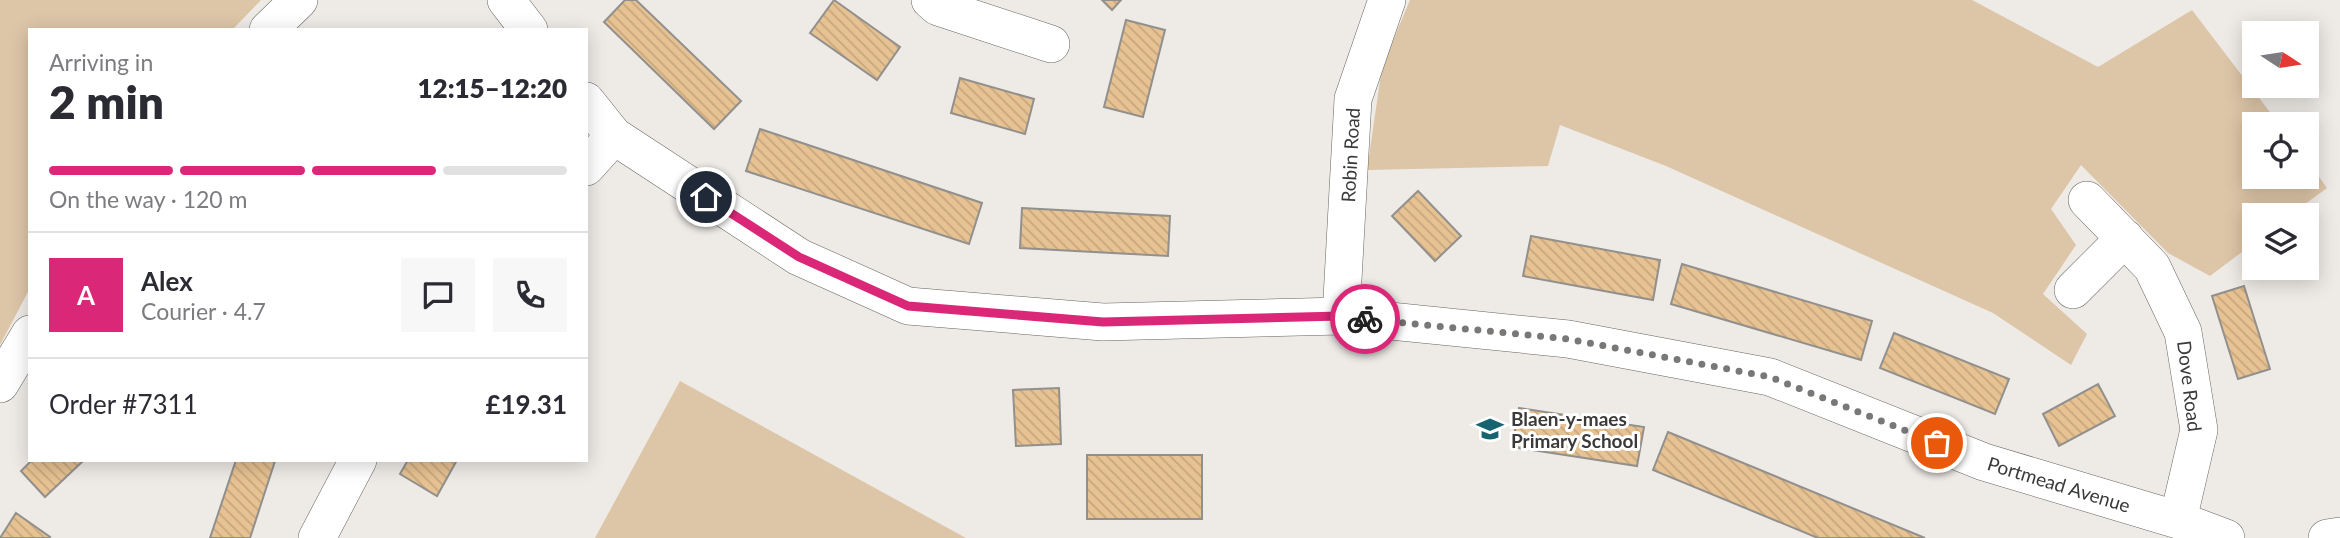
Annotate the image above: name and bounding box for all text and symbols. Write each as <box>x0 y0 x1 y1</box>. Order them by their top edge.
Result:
north arrow <box>2242 21 2319 98</box>
map controls <box>2242 21 2319 280</box>
text: Arriving in <box>49 48 153 76</box>
text: 12:15–12:20 <box>417 72 567 104</box>
text: 2 min <box>49 74 164 129</box>
street label: Robin Road <box>1336 107 1364 203</box>
button: locate <box>2242 112 2319 189</box>
pin <box>676 167 736 227</box>
icon: home <box>687 178 725 216</box>
text: On the way · 120 m <box>49 185 248 213</box>
button: layers <box>2242 203 2319 280</box>
button: chat <box>401 258 475 332</box>
button: phone <box>493 258 567 332</box>
text: Alex <box>141 265 193 297</box>
text: A <box>77 279 95 311</box>
courier <box>1330 284 1400 354</box>
text: Courier · 4.7 <box>141 297 266 325</box>
icon: bike <box>1346 300 1384 338</box>
street label: Dove Road <box>2173 339 2207 433</box>
text: Order #7311 <box>49 388 198 420</box>
text: £19.31 <box>485 388 567 420</box>
place label: Blaen-y-maes Primary School <box>1511 407 1638 452</box>
pin <box>1907 413 1967 473</box>
school or university icon: Blaen-y-maes Primary School <box>1475 414 1505 444</box>
icon: bag <box>1918 424 1956 462</box>
street label: Portmead Avenue <box>1985 451 2133 517</box>

